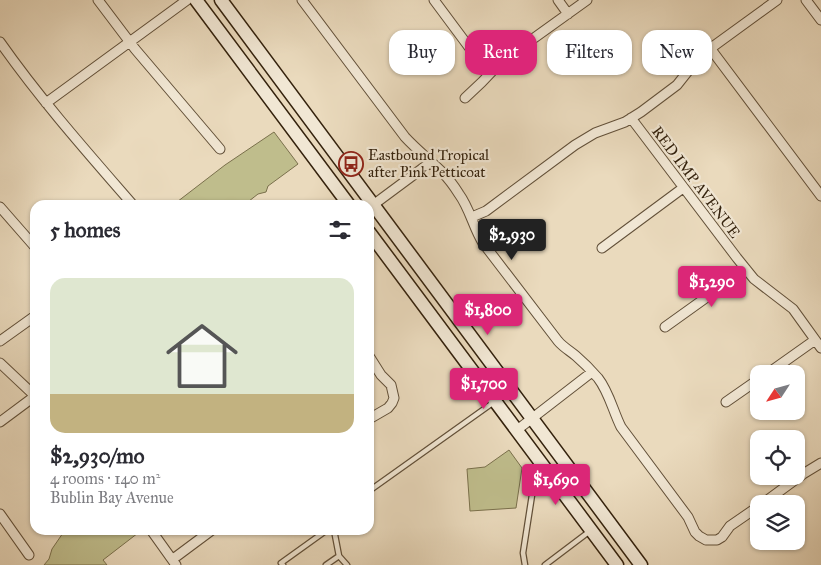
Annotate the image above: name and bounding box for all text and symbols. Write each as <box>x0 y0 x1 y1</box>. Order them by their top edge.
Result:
chip: Buy <box>389 30 455 75</box>
chip: Rent <box>465 30 537 75</box>
chip: Filters <box>547 30 632 75</box>
chip: New <box>642 30 712 75</box>
street label: RED IMP AVENUE <box>648 122 744 242</box>
place label: Eastbound Tropical after Pink Petticoat <box>368 146 490 181</box>
bus stop icon: Eastbound Tropical after Pink Petticoat <box>338 151 364 177</box>
icon: filters <box>326 216 354 244</box>
text: 5 homes <box>50 217 121 243</box>
pin: $2,930 <box>471 218 553 261</box>
text: $2,930 <box>489 225 535 244</box>
pin: $1,290 <box>671 266 753 308</box>
text: $1,290 <box>689 272 735 291</box>
pin: $1,800 <box>447 294 529 336</box>
text: $1,800 <box>464 300 512 319</box>
icon: home <box>157 311 247 401</box>
north arrow <box>750 365 805 420</box>
map controls <box>750 365 805 550</box>
pin: $1,700 <box>443 368 525 410</box>
text: $1,700 <box>461 374 507 393</box>
button: locate <box>750 430 805 485</box>
text: $2,930/mo <box>50 443 145 469</box>
pin: $1,690 <box>515 464 597 506</box>
text: 4 rooms · 140 m² <box>50 469 160 488</box>
text: $1,690 <box>533 470 579 489</box>
text: Bublin Bay Avenue <box>50 488 174 507</box>
button: layers <box>750 495 805 550</box>

